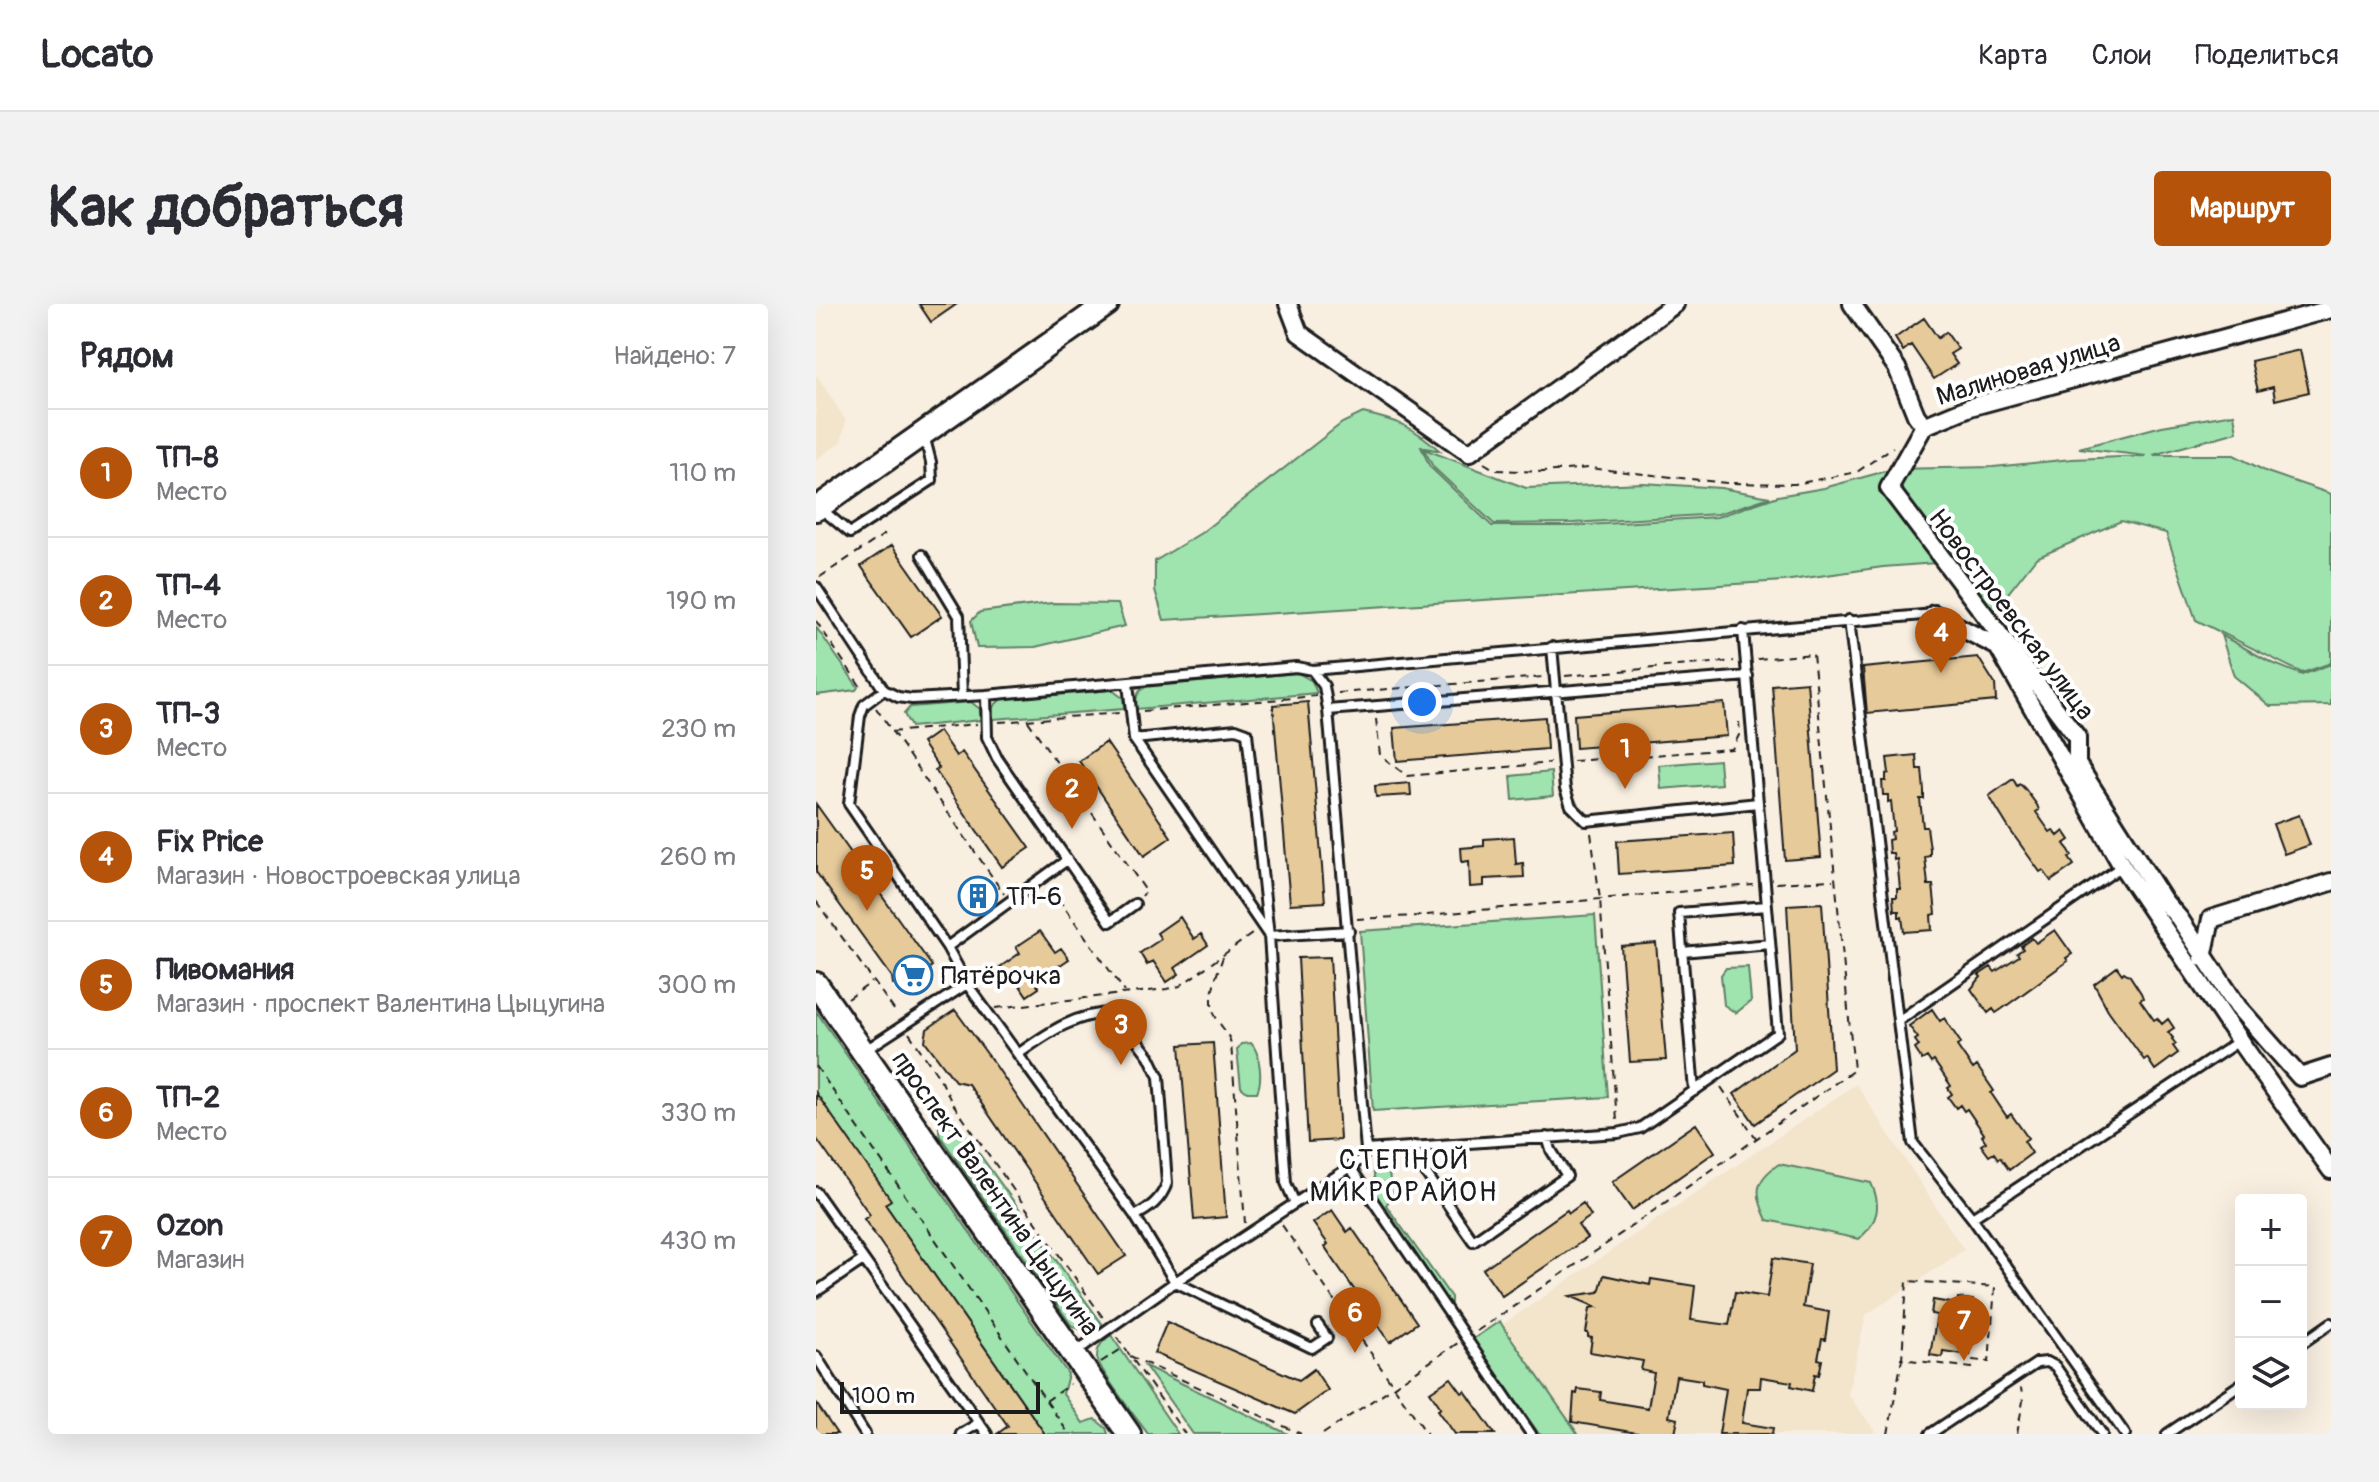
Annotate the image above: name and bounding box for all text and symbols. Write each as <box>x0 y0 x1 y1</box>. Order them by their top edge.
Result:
text: Locato <box>40 31 153 79</box>
text: Карта <box>1978 38 2048 73</box>
text: Слои <box>2092 38 2151 73</box>
text: Поделиться <box>2195 38 2339 73</box>
button: Маршрут <box>2154 171 2331 246</box>
text: Как добраться <box>48 174 404 243</box>
street label: Малиновая улица <box>1933 327 2124 413</box>
text: Рядом <box>80 335 174 378</box>
text: Найдено: 7 <box>613 340 736 372</box>
text: ТП-8 <box>156 439 219 476</box>
text: 1 <box>101 457 111 489</box>
text: 110 m <box>669 457 736 489</box>
text: Место <box>156 476 227 508</box>
street label: Новостроевская улица <box>1921 503 2101 726</box>
text: ТП-4 <box>156 567 221 604</box>
text: 2 <box>99 585 113 617</box>
text: 190 m <box>666 585 736 617</box>
text: Место <box>156 604 227 636</box>
pin: 4 <box>1915 607 1967 673</box>
your location <box>1402 682 1442 722</box>
text: ТП-3 <box>156 695 220 732</box>
text: 3 <box>99 713 113 745</box>
text: 230 m <box>661 713 736 745</box>
pin: 1 <box>1599 723 1651 789</box>
text: Место <box>156 732 227 764</box>
pin: 2 <box>1046 763 1098 829</box>
text: Fix Price <box>156 823 263 860</box>
text: 4 <box>98 841 114 873</box>
text: 260 m <box>660 841 736 873</box>
pin: 5 <box>841 845 893 911</box>
text: Магазин · Новостроевская улица <box>156 860 521 892</box>
building icon: ТП-6 <box>957 875 999 917</box>
place label: ТП-6 <box>1006 881 1062 913</box>
text: Пивомания <box>156 951 294 988</box>
supermarket icon: Пятёрочка <box>892 954 934 996</box>
place label: Пятёрочка <box>941 960 1061 992</box>
text: 5 <box>99 969 113 1001</box>
text: 300 m <box>657 969 736 1001</box>
text: Магазин · проспект Валентина Цыцугина <box>156 988 605 1020</box>
pin: 3 <box>1095 999 1147 1065</box>
street label: проспект Валентина Цыцугина <box>884 1045 1106 1342</box>
text: ТП-2 <box>156 1079 220 1116</box>
text: 6 <box>98 1097 114 1129</box>
text: 330 m <box>660 1097 736 1129</box>
text: Место <box>156 1116 227 1148</box>
district label: СТЕПНОЙ МИКРОРАЙОН <box>1309 1143 1499 1210</box>
map controls <box>2235 1194 2307 1410</box>
button: + <box>2235 1194 2307 1266</box>
text: Ozon <box>156 1207 223 1244</box>
text: 7 <box>99 1225 113 1257</box>
text: 430 m <box>660 1225 736 1257</box>
text: Магазин <box>156 1244 245 1276</box>
button: − <box>2235 1266 2307 1338</box>
pin: 6 <box>1329 1287 1381 1353</box>
pin: 7 <box>1938 1295 1990 1361</box>
button: layers <box>2235 1338 2307 1410</box>
scale bar <box>840 1378 1040 1414</box>
text: 100 m <box>852 1382 915 1410</box>

